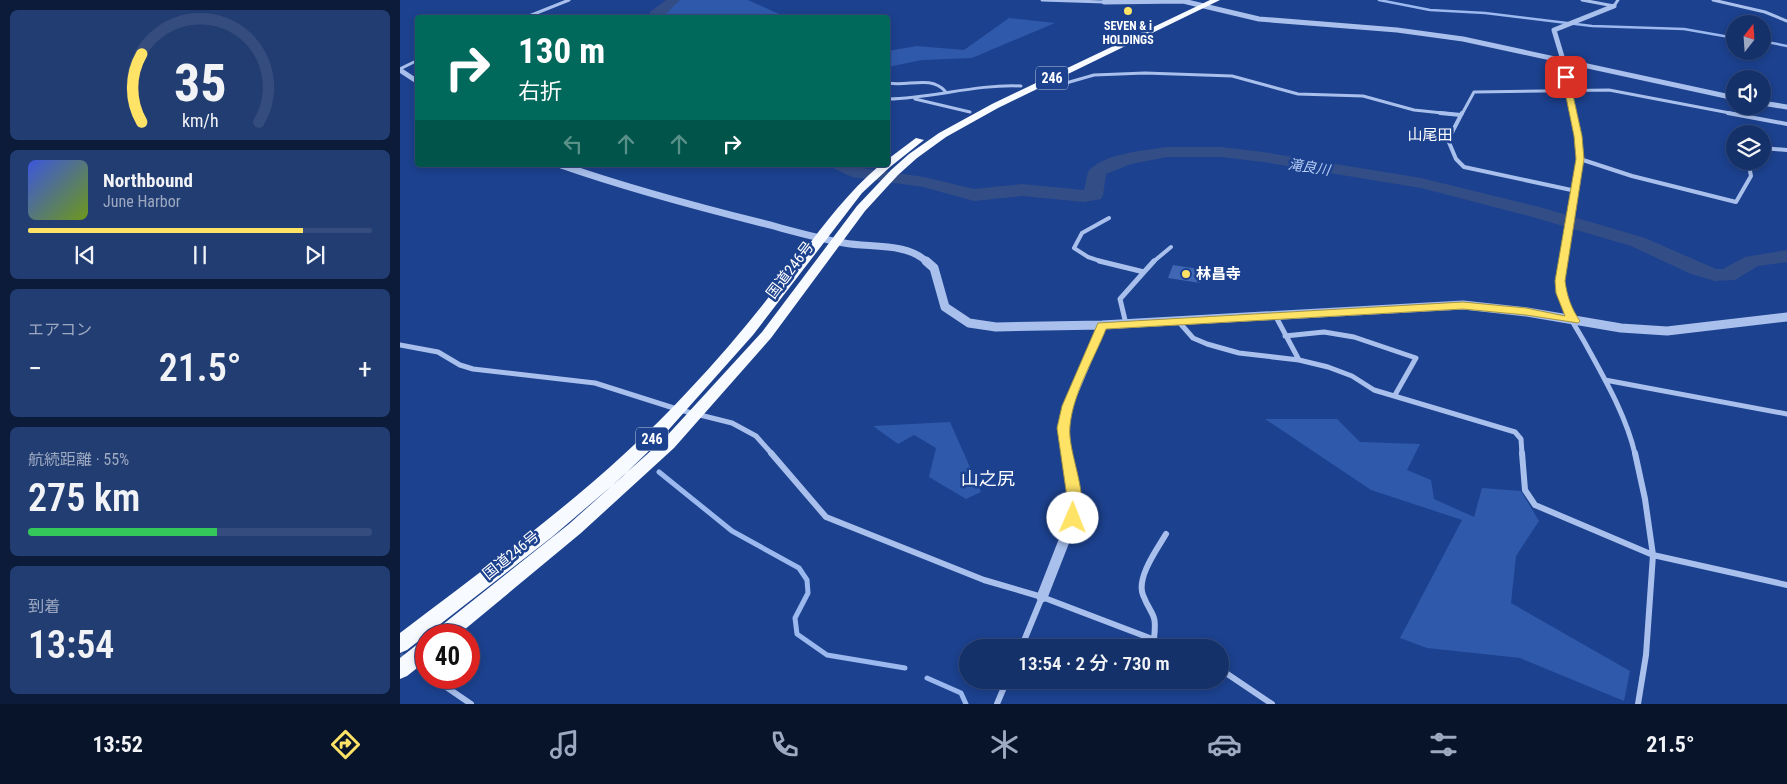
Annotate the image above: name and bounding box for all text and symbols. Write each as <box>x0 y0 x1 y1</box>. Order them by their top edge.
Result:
marker: SEVEN & i HOLDINGS <box>1122 5 1134 17</box>
north arrow <box>1726 15 1771 60</box>
map controls <box>1726 15 1771 170</box>
place label: SEVEN & i HOLDINGS <box>1102 19 1154 47</box>
text: 130 m <box>518 31 605 72</box>
icon: right <box>435 35 500 100</box>
text: 35 <box>174 53 226 114</box>
pin <box>1545 56 1587 98</box>
icon: arrive <box>1552 63 1580 91</box>
road number: 246 <box>1036 66 1068 90</box>
button: sound <box>1726 70 1771 115</box>
text: 右折 <box>518 79 562 104</box>
text: km/h <box>182 110 218 131</box>
button: layers <box>1726 125 1771 170</box>
district label: 山尾田 <box>1407 126 1453 144</box>
icon: left <box>559 130 587 158</box>
icon: ahead <box>612 130 640 158</box>
icon: ahead <box>665 130 693 158</box>
icon: right <box>718 130 746 158</box>
water label: 滝良川 <box>1287 156 1333 178</box>
text: Northbound <box>103 169 193 192</box>
text: June Harbor <box>103 192 181 211</box>
street label: 国道246号 <box>763 238 817 302</box>
icon: previous <box>71 241 99 269</box>
icon: pause <box>186 241 214 269</box>
icon: next <box>301 241 329 269</box>
place label: 林昌寺 <box>1196 265 1241 283</box>
marker: 林昌寺 <box>1180 268 1192 280</box>
text: エアコン <box>28 320 92 339</box>
text: 21.5° <box>159 346 241 390</box>
text: − <box>28 352 42 385</box>
text: + <box>358 352 372 385</box>
road number: 246 <box>636 428 668 450</box>
text: 航続距離 · 55% <box>28 450 129 469</box>
district label: 山之尻 <box>961 468 1015 489</box>
text: 275 km <box>28 476 140 520</box>
position arrow <box>1046 491 1098 543</box>
street label: 国道246号 <box>479 527 543 583</box>
text: 到着 <box>28 597 60 616</box>
text: 13:54 <box>28 623 114 667</box>
speed limit sign: 40 <box>415 624 480 689</box>
text: 13:54 · 2 分 · 730 m <box>1018 652 1170 675</box>
icon: directions <box>328 727 363 762</box>
icon: music <box>547 727 582 762</box>
icon: phone <box>767 727 802 762</box>
icon: climate <box>987 727 1022 762</box>
icon: car <box>1207 727 1242 762</box>
icon: filters <box>1426 727 1461 762</box>
text: 13:52 <box>92 732 143 757</box>
text: 21.5° <box>1646 732 1695 757</box>

